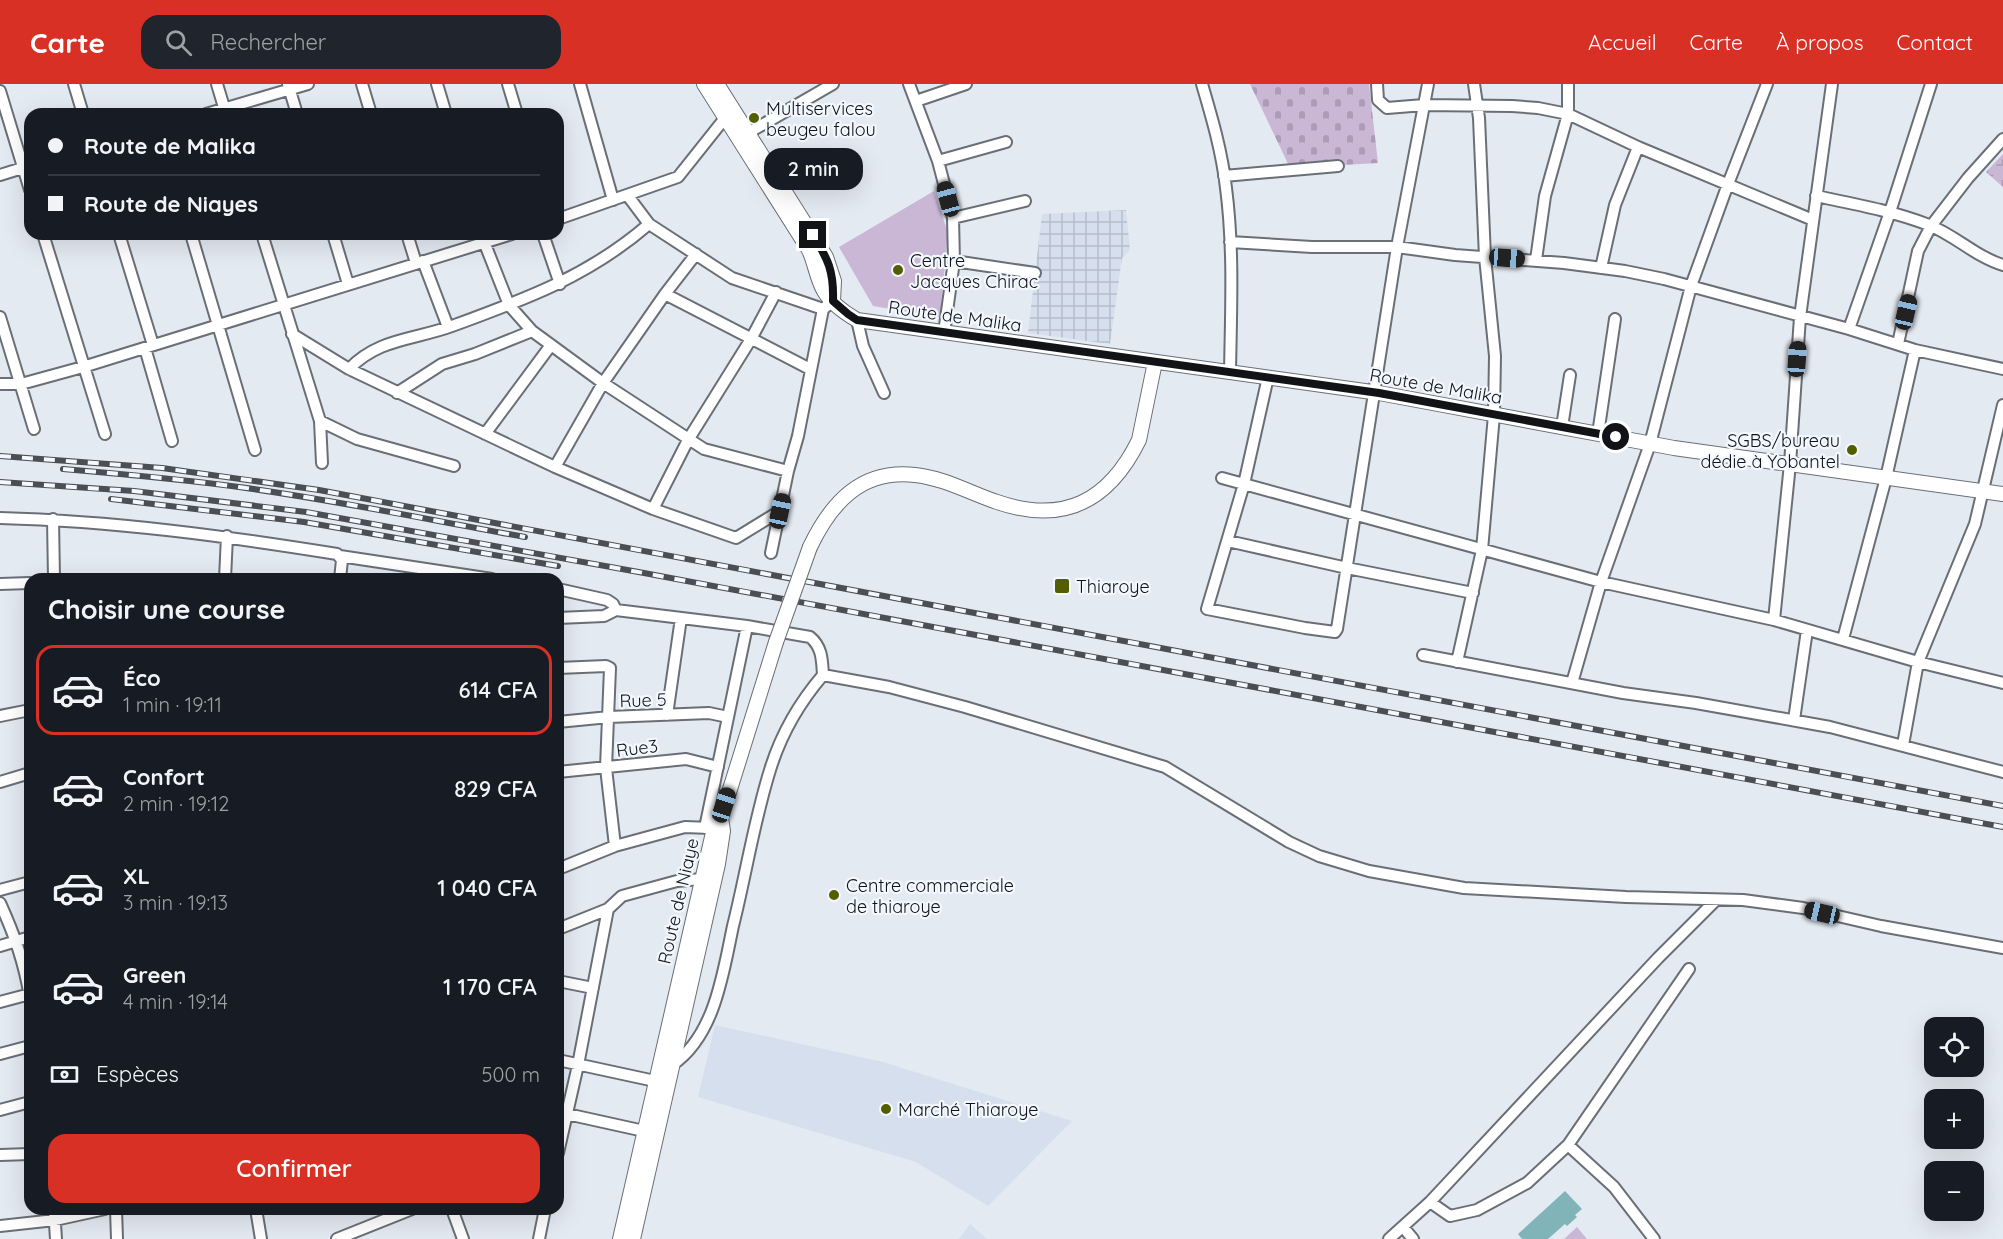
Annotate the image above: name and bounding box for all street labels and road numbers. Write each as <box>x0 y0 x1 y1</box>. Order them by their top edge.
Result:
street label: Route de Malika <box>887 295 1023 337</box>
street label: Route de Malika <box>1368 363 1504 409</box>
street label: Rue 5 <box>619 688 667 712</box>
street label: Rue3 <box>615 734 659 762</box>
street label: Route de Niaye <box>652 836 704 966</box>

